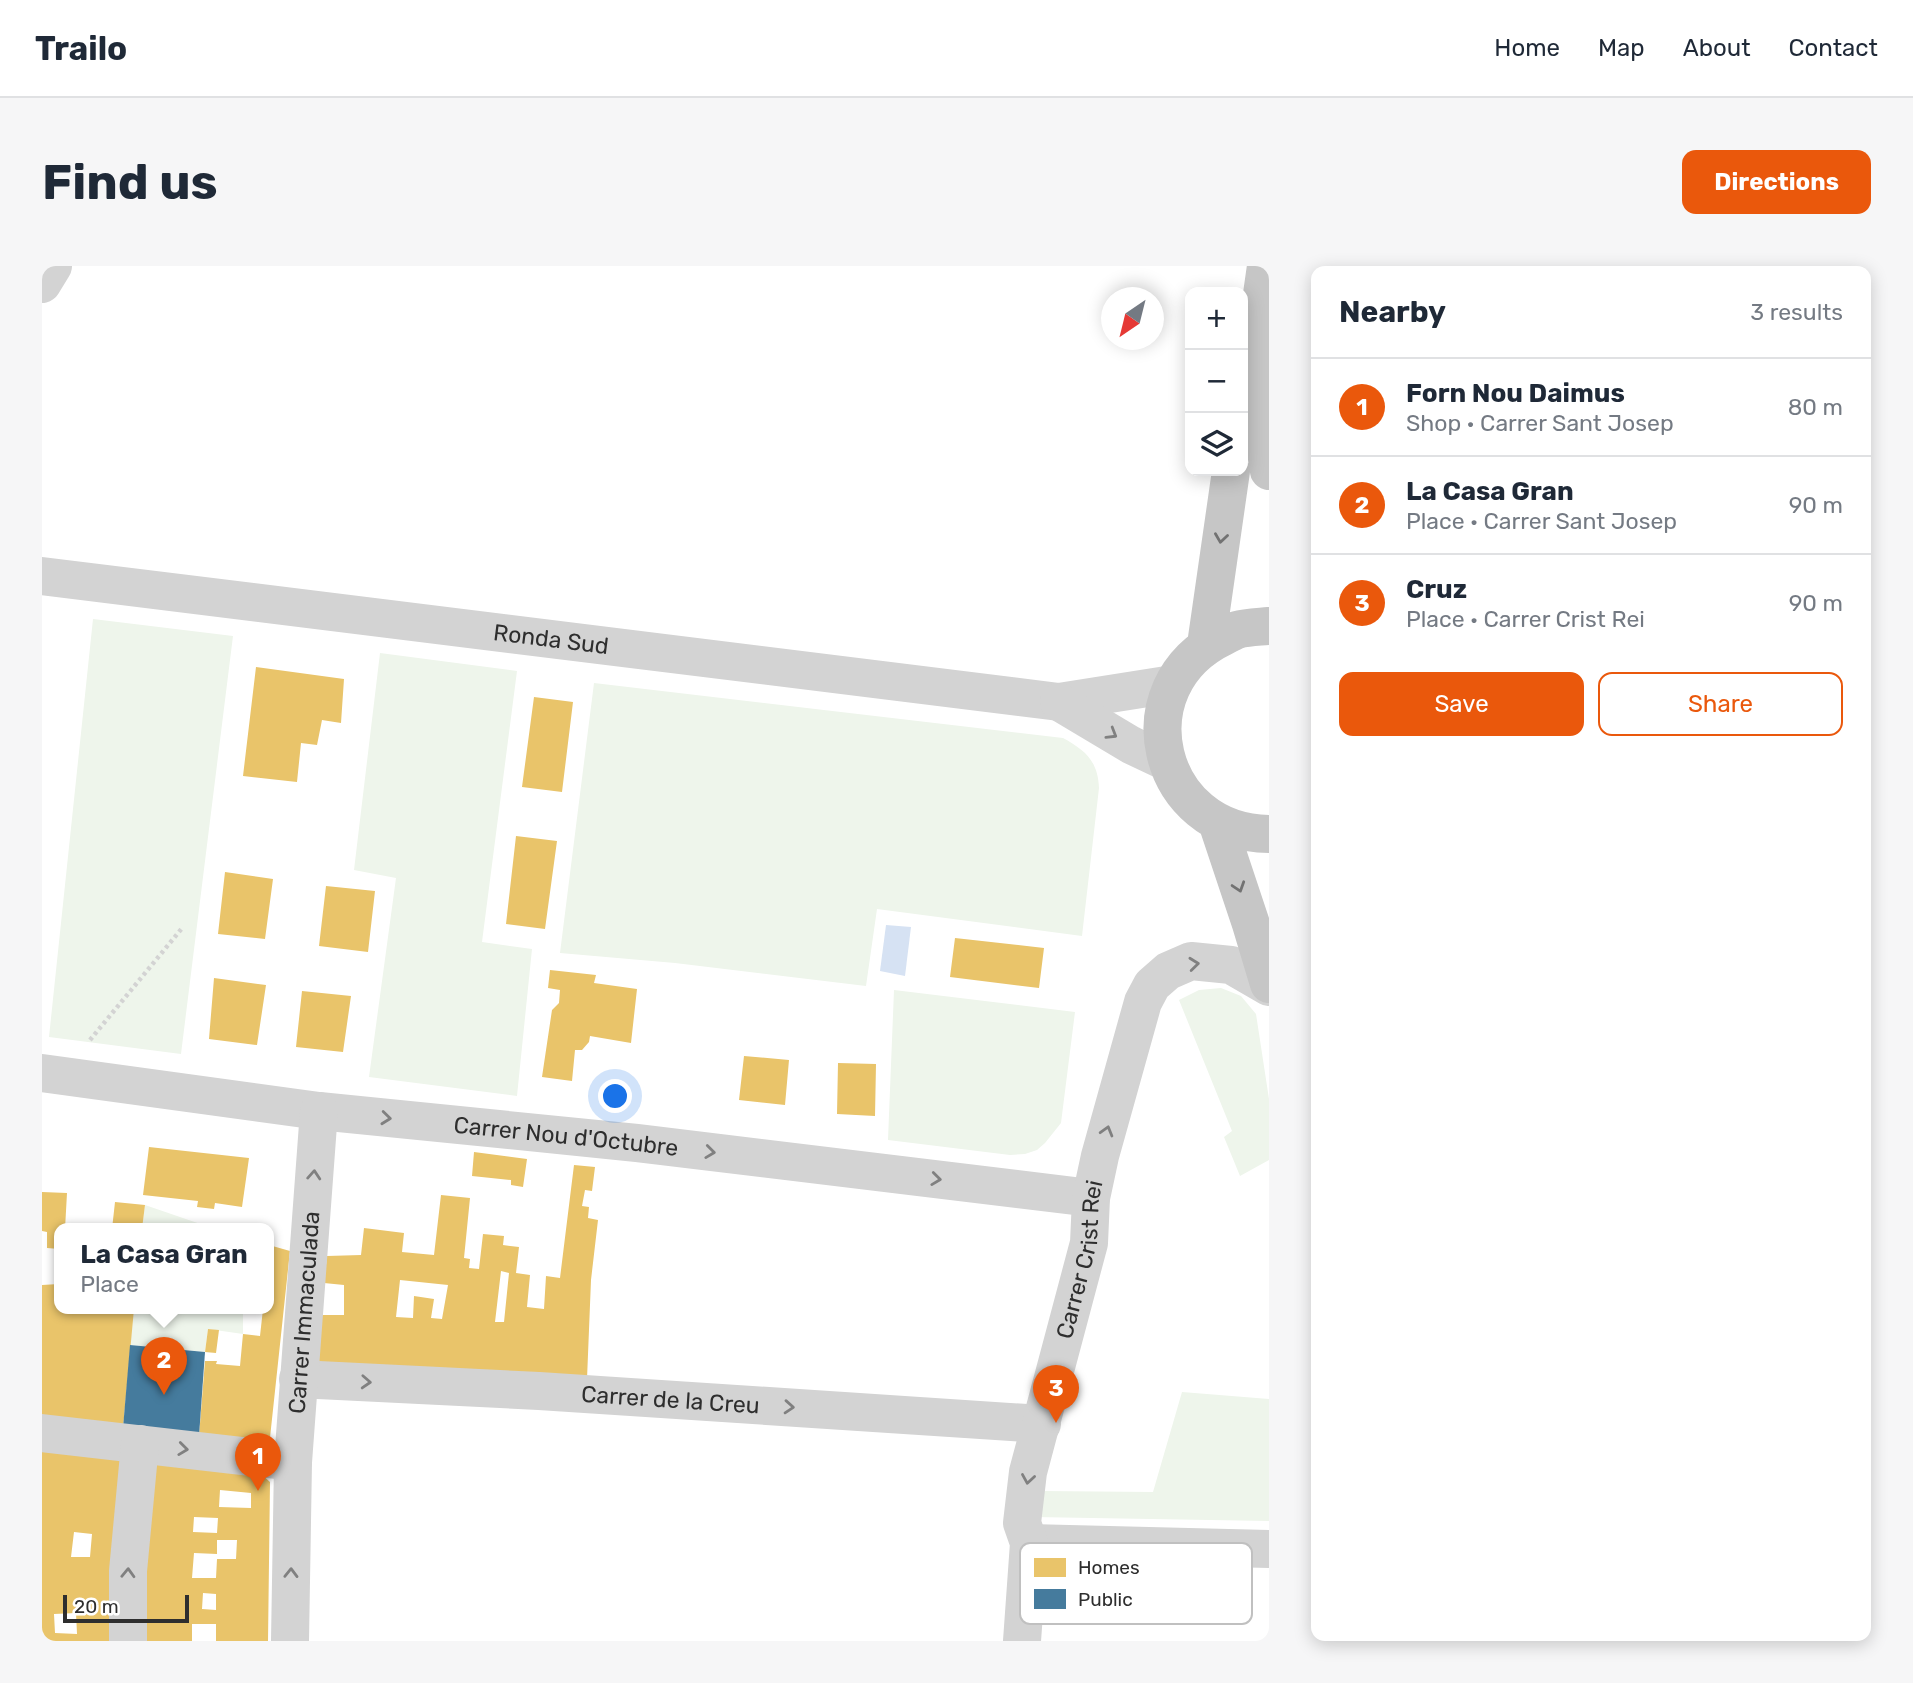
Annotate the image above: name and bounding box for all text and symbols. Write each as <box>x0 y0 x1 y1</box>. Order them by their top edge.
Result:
text: Trailo <box>35 29 127 68</box>
text: Home <box>1494 34 1560 62</box>
text: Map <box>1598 34 1645 62</box>
text: About <box>1683 34 1751 62</box>
text: Contact <box>1789 34 1878 62</box>
button: Directions <box>1682 150 1871 214</box>
text: Find us <box>42 153 218 211</box>
north arrow <box>1101 287 1164 350</box>
map controls <box>1185 287 1248 476</box>
button: + <box>1185 287 1248 350</box>
text: Nearby <box>1339 294 1446 330</box>
text: 3 results <box>1750 298 1843 326</box>
button: − <box>1185 350 1248 413</box>
text: Forn Nou Daimus <box>1406 378 1625 409</box>
text: 1 <box>1356 393 1368 421</box>
text: 80 m <box>1788 393 1843 421</box>
text: Shop · Carrer Sant Josep <box>1406 409 1674 437</box>
button: layers <box>1185 413 1248 476</box>
text: La Casa Gran <box>1406 476 1574 507</box>
text: 2 <box>1355 491 1369 519</box>
text: 90 m <box>1789 491 1843 519</box>
text: Place · Carrer Sant Josep <box>1406 507 1677 535</box>
one-way arrow <box>1213 532 1228 544</box>
text: Cruz <box>1406 574 1467 605</box>
text: 3 <box>1354 589 1370 617</box>
text: 90 m <box>1789 589 1843 617</box>
text: Place · Carrer Crist Rei <box>1406 605 1645 633</box>
street label: Ronda Sud <box>492 618 610 660</box>
button: Save <box>1339 672 1584 736</box>
button: Share <box>1598 672 1843 736</box>
one-way arrow <box>1105 726 1118 739</box>
one-way arrow <box>1231 880 1245 893</box>
one-way arrow <box>1189 956 1200 971</box>
your location <box>598 1079 632 1113</box>
one-way arrow <box>381 1110 392 1125</box>
street label: Carrer Nou d'Octubre <box>452 1111 680 1162</box>
one-way arrow <box>1098 1126 1113 1138</box>
one-way arrow <box>704 1144 716 1159</box>
one-way arrow <box>306 1169 321 1180</box>
one-way arrow <box>930 1172 942 1187</box>
street label: Carrer Crist Rei <box>1050 1178 1108 1342</box>
street label: Carrer Immaculada <box>283 1210 326 1415</box>
popup <box>54 1223 274 1314</box>
text: La Casa Gran <box>80 1239 248 1270</box>
text: Place <box>80 1270 139 1298</box>
pin: 2 <box>141 1337 187 1395</box>
pin: 3 <box>1033 1365 1079 1423</box>
one-way arrow <box>361 1375 372 1390</box>
street label: Carrer de la Creu <box>580 1380 761 1419</box>
one-way arrow <box>784 1399 795 1414</box>
pin: 1 <box>235 1433 281 1491</box>
one-way arrow <box>177 1442 189 1457</box>
one-way arrow <box>1021 1473 1036 1485</box>
legend <box>1020 1543 1252 1624</box>
text: Homes <box>1078 1556 1140 1579</box>
one-way arrow <box>121 1567 136 1578</box>
one-way arrow <box>283 1567 299 1578</box>
text: Public <box>1078 1588 1133 1611</box>
scale bar <box>63 1592 189 1624</box>
text: 20 m <box>74 1595 119 1618</box>

